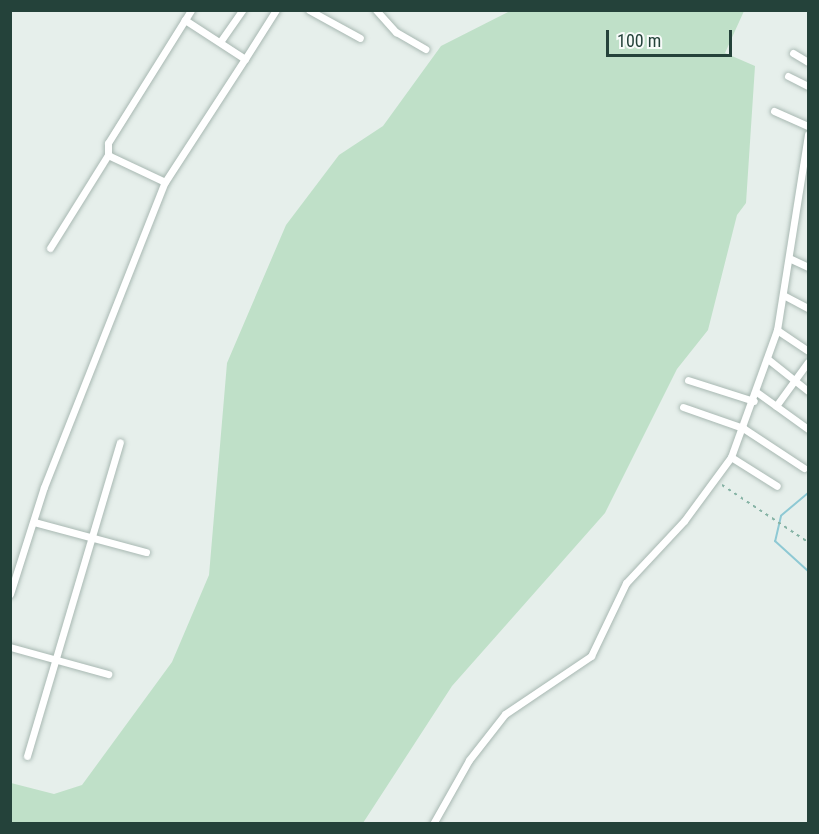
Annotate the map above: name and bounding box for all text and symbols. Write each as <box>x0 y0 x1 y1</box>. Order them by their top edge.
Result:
scale bar <box>609 18 735 56</box>
text: 100 m <box>617 30 661 51</box>

